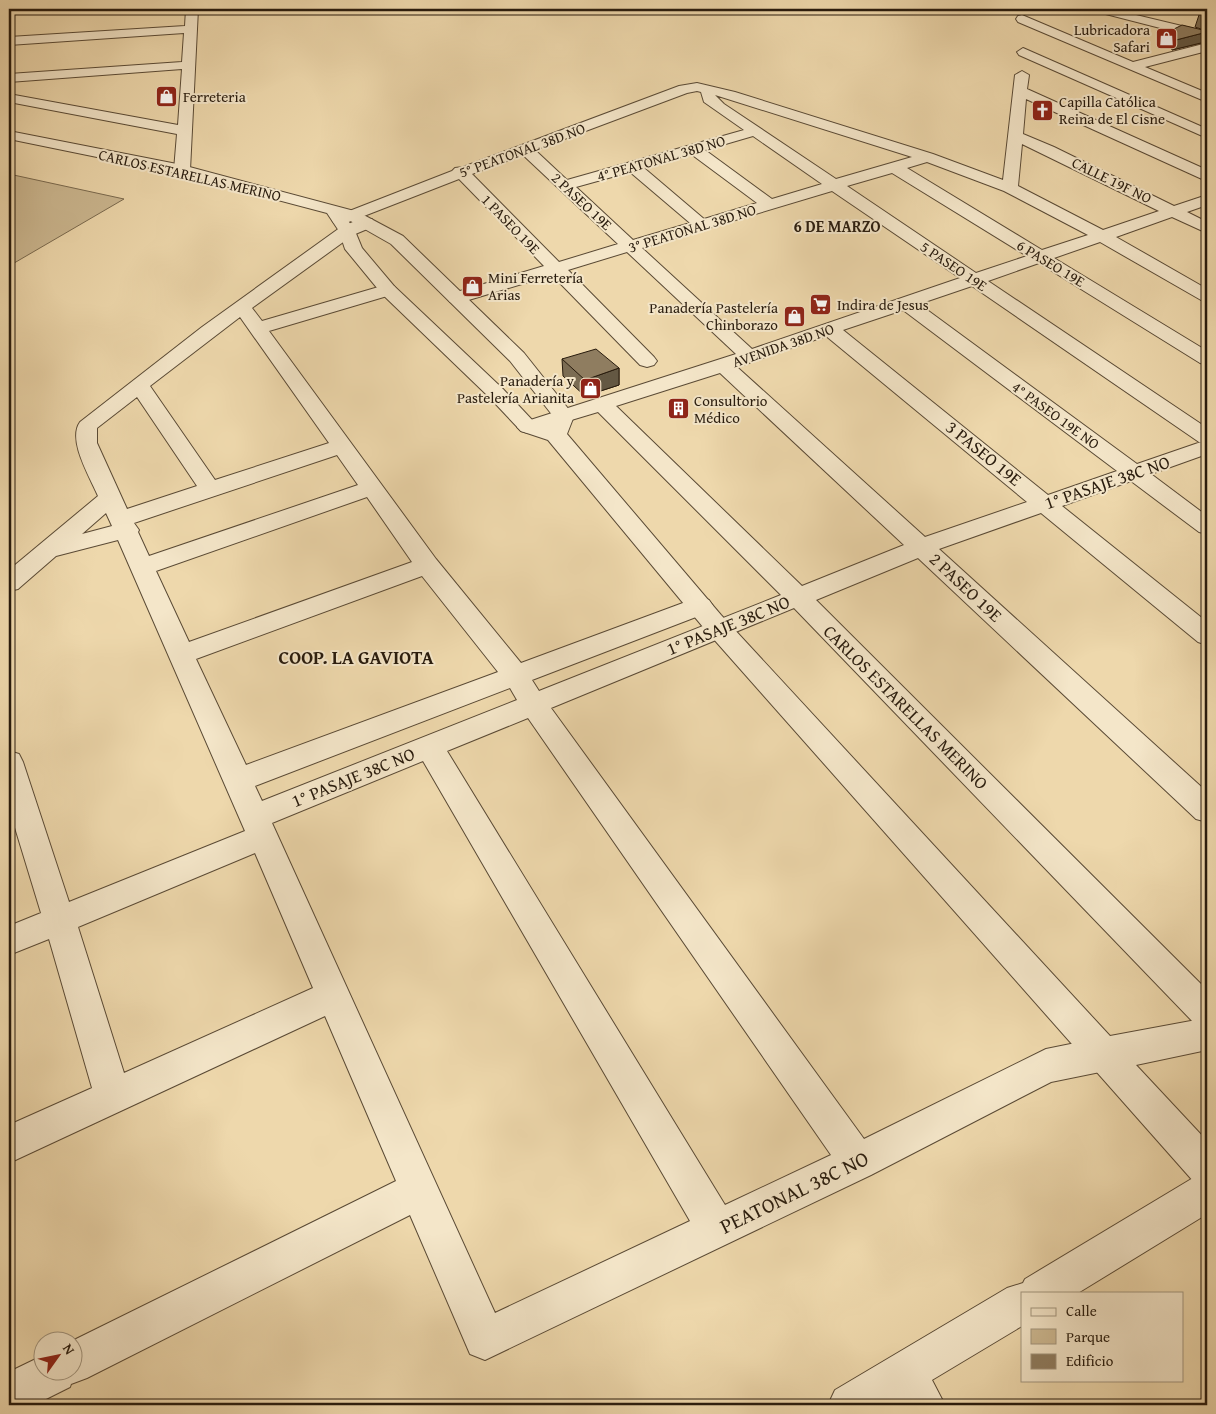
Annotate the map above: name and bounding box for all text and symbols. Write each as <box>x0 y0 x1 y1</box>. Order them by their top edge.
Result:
place label: Lubricadora Safari <box>1074 19 1150 57</box>
shop icon: Lubricadora Safari <box>1154 26 1178 50</box>
shop icon: Ferreteria <box>155 84 179 108</box>
place label: Ferreteria <box>183 86 246 107</box>
place label: Capilla Católica Reina de El Cisne <box>1059 91 1165 129</box>
church icon: Capilla Católica Reina de El Cisne <box>1031 98 1055 122</box>
street label: 5° PEATONAL 38D NO <box>456 117 588 183</box>
street label: 4° PEATONAL 38D NO <box>594 130 728 186</box>
street label: CARLOS ESTARELLAS MERINO <box>97 144 283 206</box>
street label: CALLE 19F NO <box>1069 152 1155 208</box>
street label: 2 PASEO 19E <box>547 167 617 235</box>
street label: 1 PASEO 19E <box>477 189 545 259</box>
street label: 3° PEATONAL 38D NO <box>625 199 759 257</box>
district label: 6 DE MARZO <box>793 214 881 238</box>
street label: 6 PASEO 19E <box>1013 234 1089 292</box>
street label: 5 PASEO 19E <box>917 236 992 296</box>
place label: Mini Ferretería Arias <box>488 267 583 305</box>
shop icon: Mini Ferretería Arias <box>460 274 484 298</box>
supermarket icon: Indira de Jesus <box>809 292 833 316</box>
place label: Indira de Jesus <box>837 294 929 315</box>
place label: Panadería Pastelería Chinborazo <box>649 297 778 335</box>
shop icon: Panadería Pastelería Chinborazo <box>782 304 806 328</box>
street label: AVENIDA 38D NO <box>729 318 837 372</box>
place label: Panadería y Pastelería Arianita <box>457 370 575 408</box>
street label: 4° PASEO 19E NO <box>1008 376 1104 454</box>
shop icon: Panadería y Pastelería Arianita <box>578 377 602 401</box>
place label: Consultorio Médico <box>694 390 768 428</box>
building icon: Consultorio Médico <box>666 397 690 421</box>
street label: 3 PASEO 19E <box>940 414 1028 492</box>
street label: 1° PASAJE 38C NO <box>1041 448 1173 516</box>
street label: 2 PASEO 19E <box>923 546 1009 628</box>
street label: 1° PASAJE 38C NO <box>662 588 794 662</box>
street label: CARLOS ESTARELLAS MERINO <box>817 618 995 796</box>
district label: COOP. LA GAVIOTA <box>278 643 434 671</box>
street label: 1° PASAJE 38C NO <box>287 740 419 814</box>
street label: PEATONAL 38C NO <box>714 1143 874 1241</box>
legend <box>1021 1292 1184 1382</box>
text: Calle <box>1066 1300 1097 1321</box>
text: Parque <box>1066 1326 1110 1347</box>
north arrow <box>32 1332 82 1382</box>
text: N <box>58 1340 80 1359</box>
text: Edificio <box>1066 1350 1114 1371</box>

